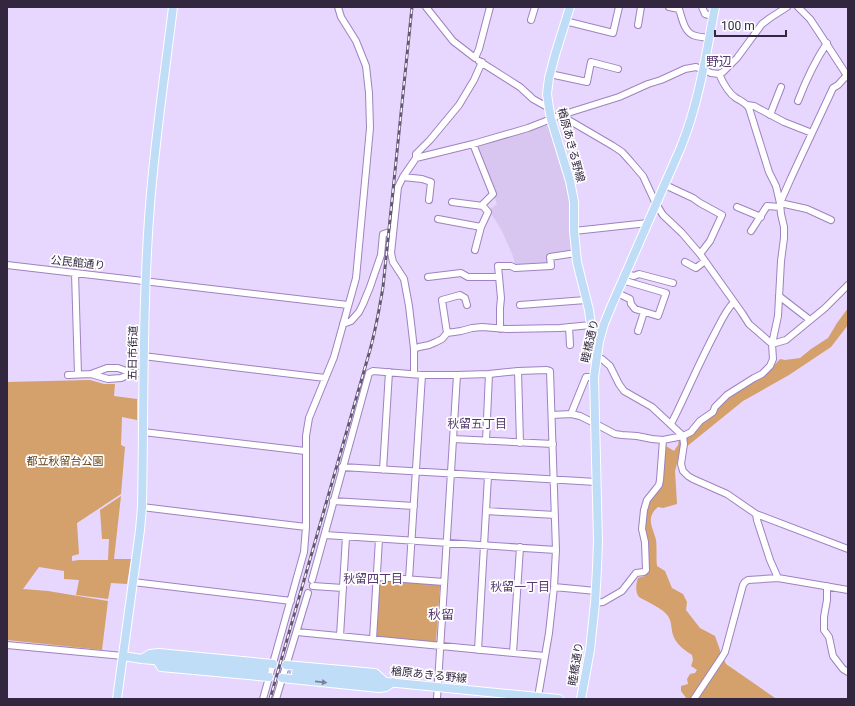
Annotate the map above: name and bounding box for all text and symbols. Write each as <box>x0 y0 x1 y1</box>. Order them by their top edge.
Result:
scale bar <box>715 12 786 38</box>
text: 100 m <box>721 19 755 33</box>
district label: 野辺 <box>706 54 732 69</box>
street label: 楢原あきる野線 <box>555 106 587 184</box>
street label: 公民館通り <box>50 254 106 272</box>
street label: 睦橋通り <box>579 318 601 364</box>
street label: 五日市街道 <box>126 325 140 381</box>
district label: 秋留五丁目 <box>447 417 507 431</box>
park label: 都立秋留台公園 <box>27 455 104 468</box>
district label: 秋留四丁目 <box>343 572 403 586</box>
district label: 秋留一丁目 <box>490 580 550 594</box>
district label: 秋留 <box>428 607 454 622</box>
street label: 睦橋通り <box>566 641 586 687</box>
street label: 楢原あきる野線 <box>390 665 468 685</box>
one-way arrow <box>315 679 327 686</box>

